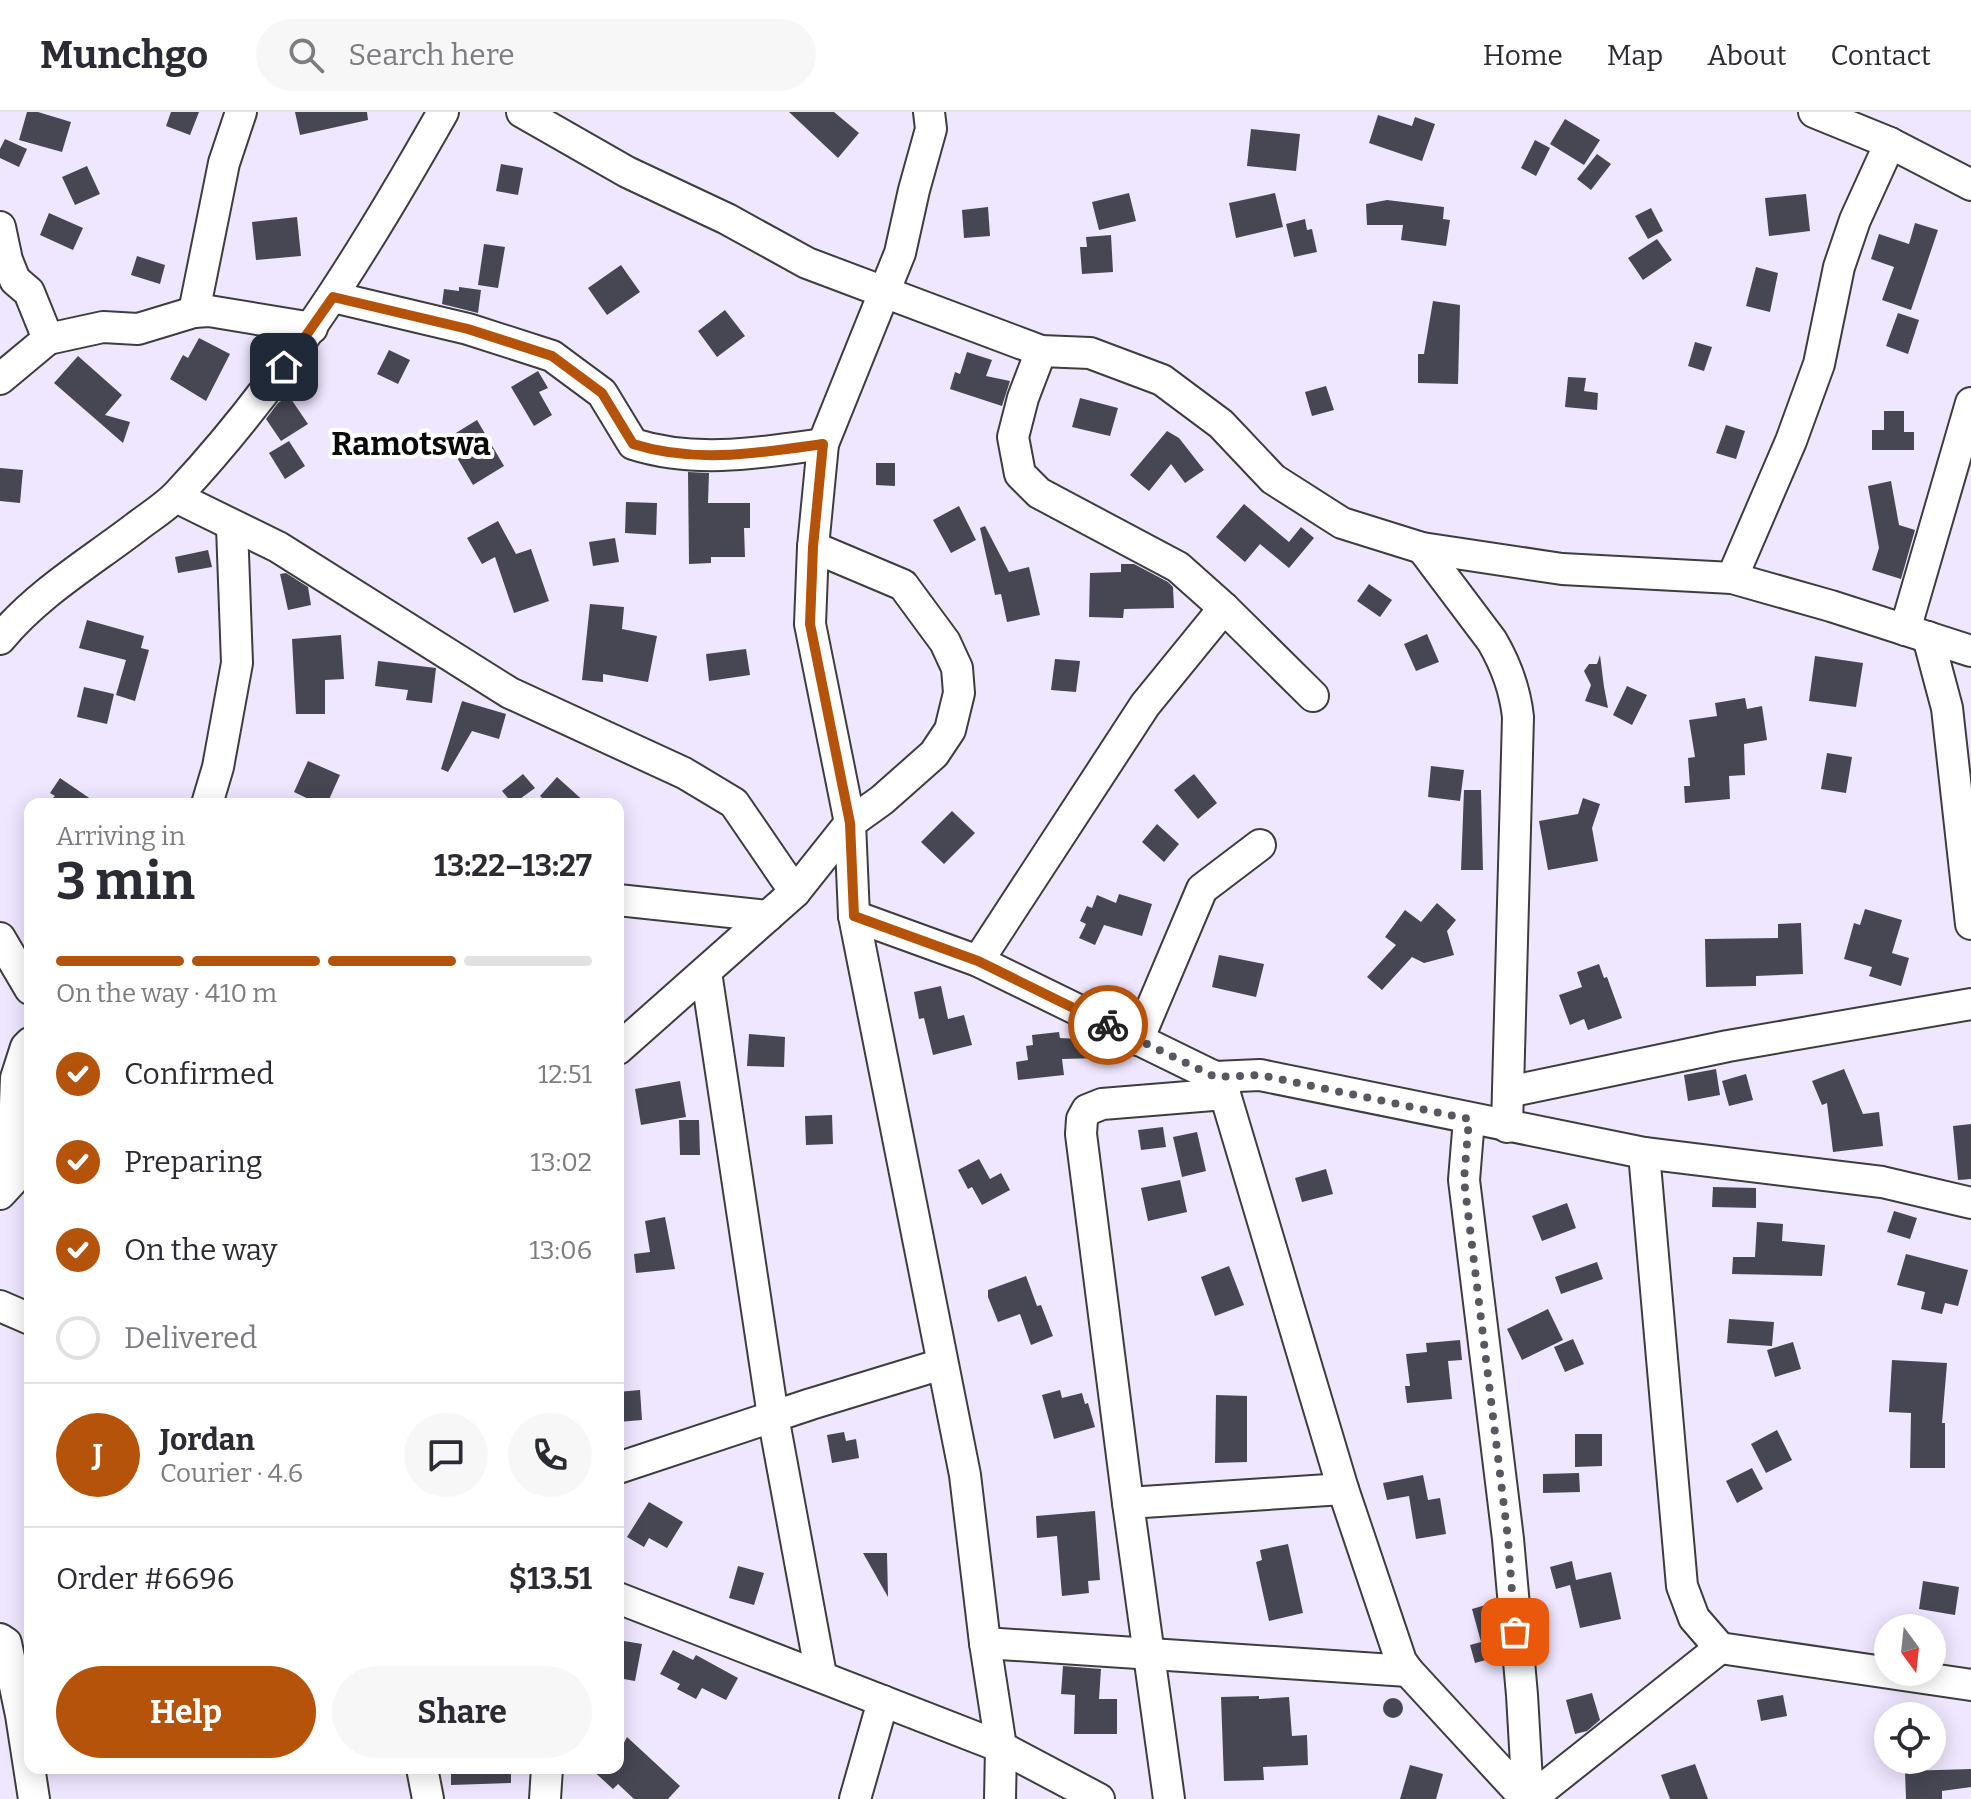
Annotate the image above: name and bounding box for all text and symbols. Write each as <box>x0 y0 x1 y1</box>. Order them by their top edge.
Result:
search box <box>256 19 816 91</box>
text: Munchgo <box>40 32 208 78</box>
icon: search <box>284 33 328 77</box>
text: Search here <box>348 37 515 73</box>
text: Home <box>1483 39 1563 72</box>
text: Map <box>1607 39 1663 72</box>
text: About <box>1707 39 1787 72</box>
text: Contact <box>1831 39 1931 72</box>
pin <box>250 333 318 401</box>
icon: home <box>262 345 306 389</box>
district label: Ramotswa <box>331 425 491 463</box>
text: Arriving in <box>56 821 185 852</box>
text: 13:22–13:27 <box>434 848 592 884</box>
text: 3 min <box>56 850 195 913</box>
text: On the way · 410 m <box>56 978 277 1009</box>
courier <box>1068 985 1148 1065</box>
icon: bike <box>1086 1003 1130 1047</box>
icon: check <box>56 1052 100 1096</box>
text: Confirmed <box>124 1056 274 1092</box>
text: 12:51 <box>538 1059 592 1090</box>
icon: check <box>56 1140 100 1184</box>
text: Preparing <box>124 1144 262 1180</box>
text: 13:02 <box>530 1147 592 1178</box>
icon: check <box>56 1228 100 1272</box>
text: On the way <box>124 1232 277 1268</box>
text: 13:06 <box>529 1235 592 1266</box>
text: Delivered <box>124 1320 257 1356</box>
button: chat <box>404 1413 488 1497</box>
button: phone <box>508 1413 592 1497</box>
text: Jordan <box>160 1422 255 1458</box>
text: J <box>93 1437 103 1473</box>
text: Courier · 4.6 <box>160 1458 303 1489</box>
text: Order #6696 <box>56 1561 234 1597</box>
text: $13.51 <box>509 1561 592 1597</box>
pin <box>1481 1598 1549 1666</box>
icon: bag <box>1493 1610 1537 1654</box>
north arrow <box>1874 1614 1946 1686</box>
map controls <box>1874 1614 1946 1774</box>
button: Help <box>56 1666 316 1758</box>
button: Share <box>332 1666 592 1758</box>
button: locate <box>1874 1702 1946 1774</box>

